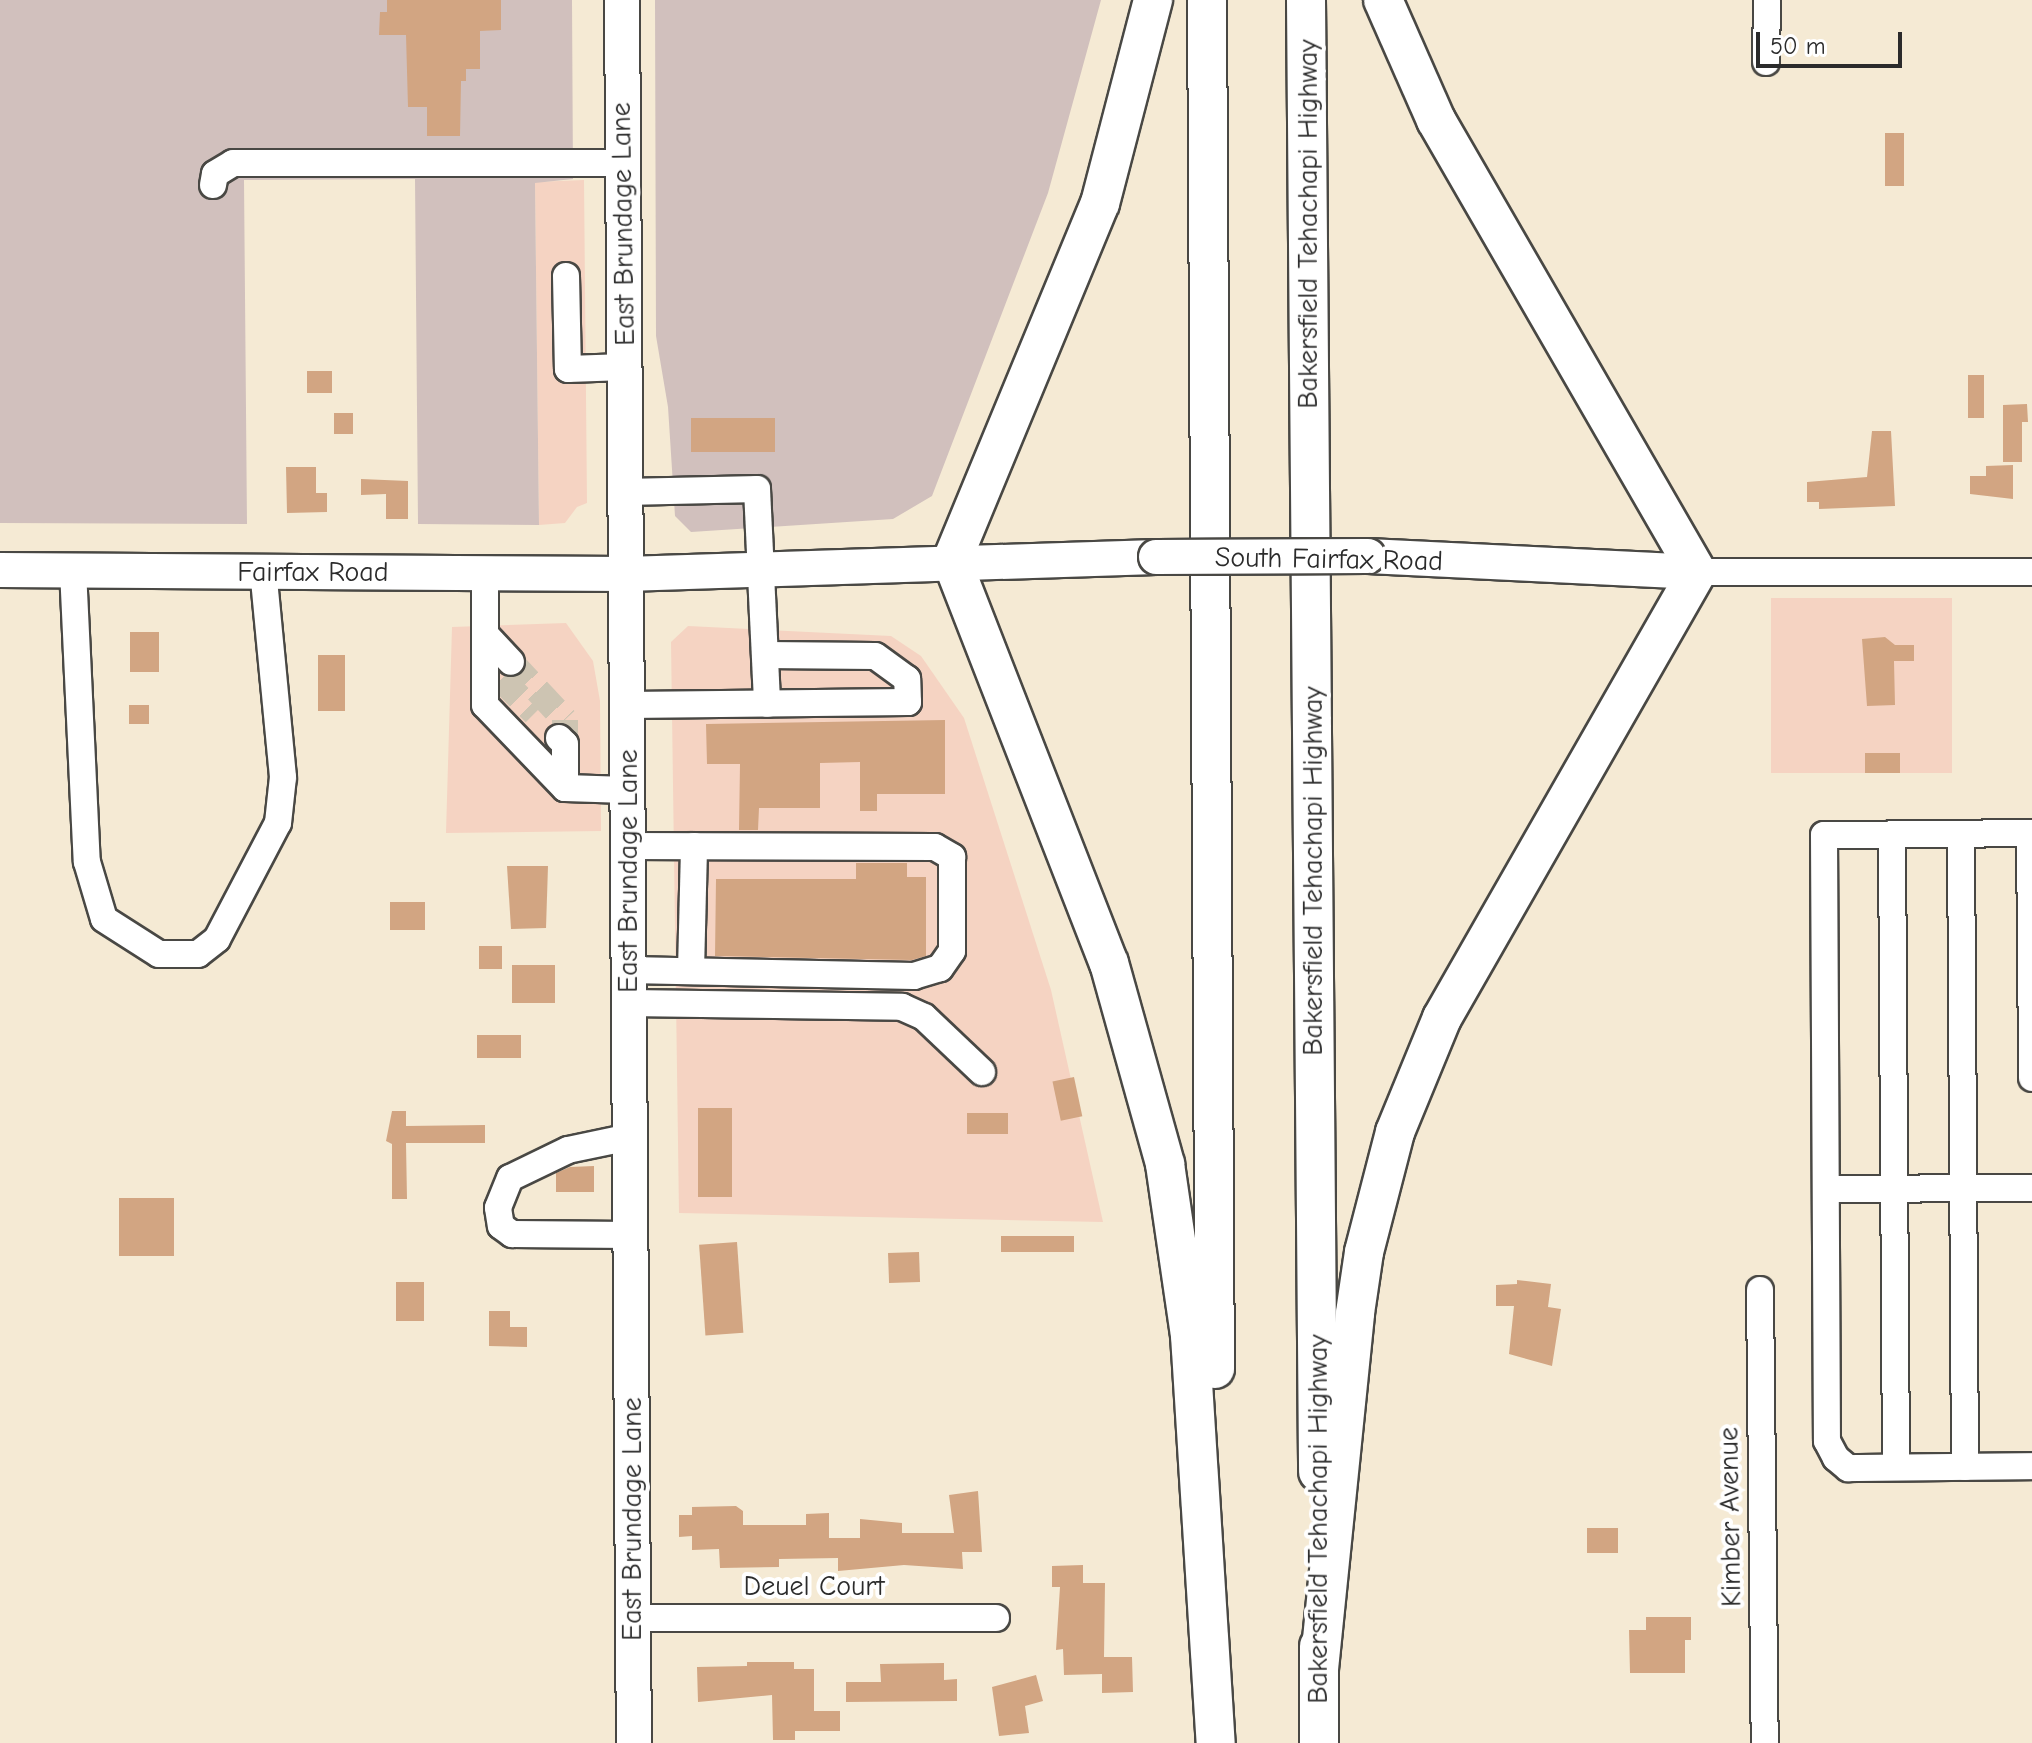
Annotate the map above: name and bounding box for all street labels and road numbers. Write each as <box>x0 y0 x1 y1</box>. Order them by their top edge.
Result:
street label: Bakersfield Tehachapi Highway <box>1291 39 1325 409</box>
street label: East Brundage Lane <box>604 102 642 346</box>
street label: South Fairfax Road <box>1215 540 1443 578</box>
street label: Fairfax Road <box>237 555 389 589</box>
street label: Bakersfield Tehachapi Highway <box>1296 686 1330 1056</box>
street label: East Brundage Lane <box>611 749 645 993</box>
street label: Bakersfield Tehachapi Highway <box>1301 1334 1335 1704</box>
street label: East Brundage Lane <box>615 1397 649 1641</box>
street label: Kimber Avenue <box>1712 1427 1748 1607</box>
street label: Deuel Court <box>744 1569 884 1603</box>

